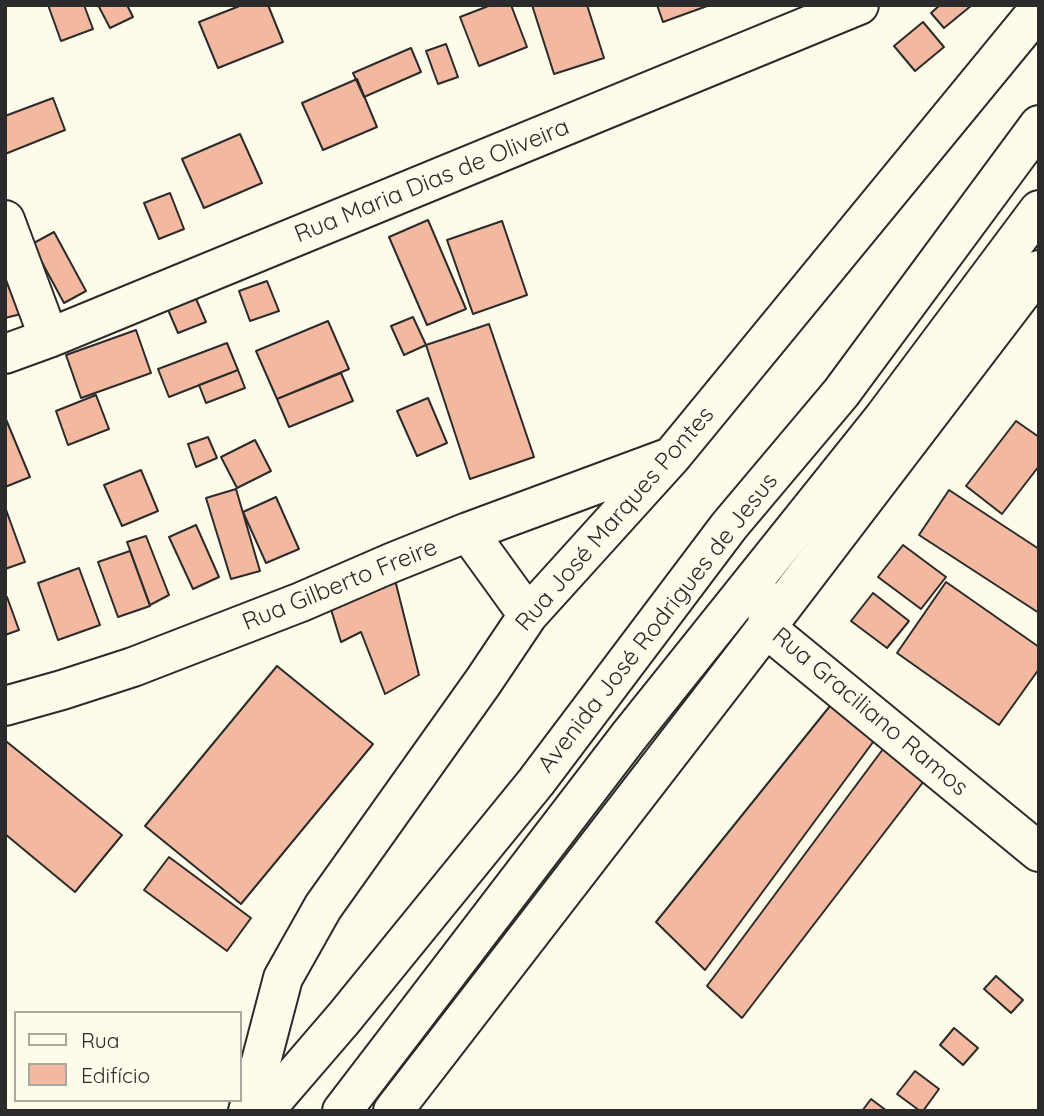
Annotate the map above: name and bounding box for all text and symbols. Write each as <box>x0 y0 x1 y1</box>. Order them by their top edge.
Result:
street label: Rua Maria Dias de Oliveira <box>290 113 574 249</box>
street label: Rua José Marques Pontes <box>510 401 720 637</box>
street label: Avenida José Rodrigues de Jesus <box>532 467 784 779</box>
street label: Rua Gilberto Freire <box>238 533 442 637</box>
street label: Rua Graciliano Ramos <box>766 622 974 802</box>
legend <box>14 1011 242 1102</box>
text: Rua <box>81 1027 120 1053</box>
text: Edifício <box>81 1062 150 1088</box>

